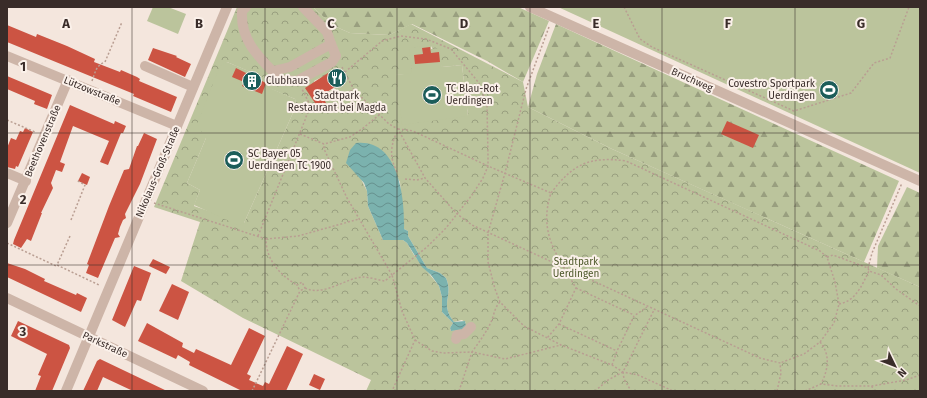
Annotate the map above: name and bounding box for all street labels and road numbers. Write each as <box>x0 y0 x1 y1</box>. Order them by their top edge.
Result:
street label: Bruchweg <box>669 66 715 95</box>
street label: Lützowstraße <box>62 74 122 108</box>
street label: Beethovenstraße <box>22 103 64 179</box>
street label: Nikolaus-Groß-Straße <box>133 125 183 219</box>
street label: Parkstraße <box>81 329 129 361</box>

